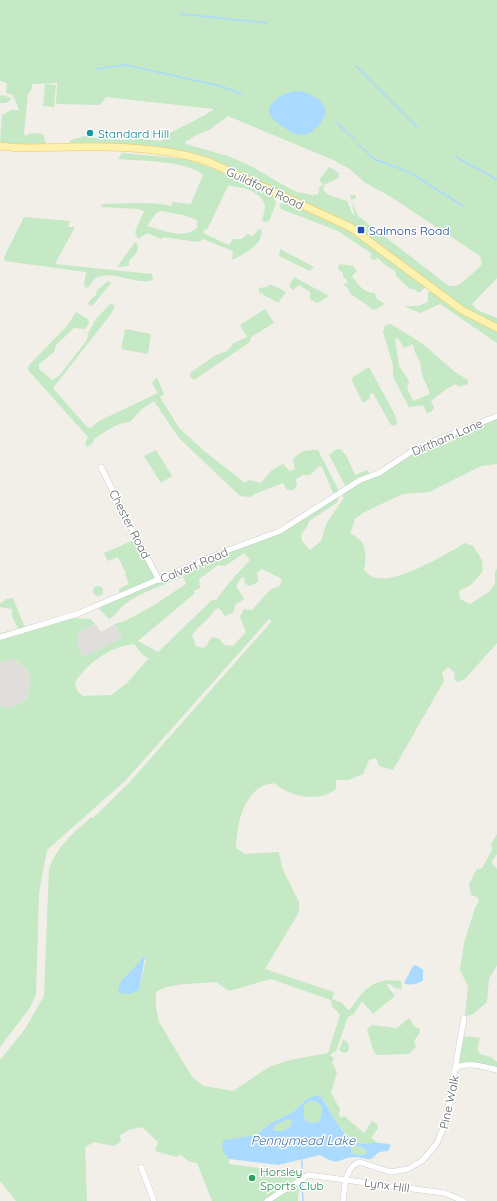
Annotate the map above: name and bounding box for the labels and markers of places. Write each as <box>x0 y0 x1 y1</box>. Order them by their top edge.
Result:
place label: Standard Hill <box>98 126 169 141</box>
marker: Standard Hill <box>85 128 95 138</box>
place label: Salmons Road <box>369 223 450 238</box>
marker: Salmons Road <box>356 225 366 235</box>
place label: Horsley Sports Club <box>260 1164 324 1193</box>
marker: Horsley Sports Club <box>247 1173 257 1183</box>

